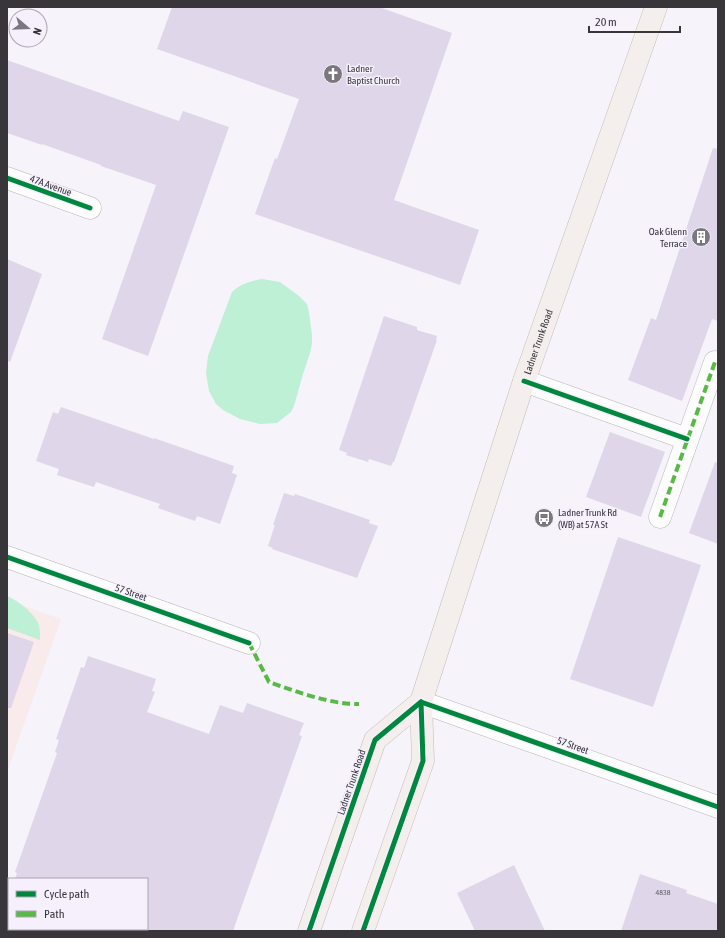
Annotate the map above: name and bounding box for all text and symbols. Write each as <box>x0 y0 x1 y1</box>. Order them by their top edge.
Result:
north arrow <box>8 8 48 48</box>
scale bar <box>589 8 680 34</box>
text: 20 m <box>595 15 617 29</box>
text: N <box>31 26 44 36</box>
church icon: Ladner Baptist Church <box>322 63 344 85</box>
place label: Ladner Baptist Church <box>347 63 400 86</box>
street label: 47A Avenue <box>29 173 74 198</box>
place label: Oak Glenn Terrace <box>649 226 687 249</box>
building icon: Oak Glenn Terrace <box>690 226 712 248</box>
street label: Ladner Trunk Road <box>522 308 555 376</box>
bus stop icon: Ladner Trunk Rd (WB) at 57A St <box>533 507 555 529</box>
place label: Ladner Trunk Rd (WB) at 57A St <box>558 507 617 530</box>
street label: 57 Street <box>114 582 148 603</box>
street label: 57 Street <box>556 735 590 756</box>
street label: Ladner Trunk Road <box>335 748 368 816</box>
legend <box>8 878 148 930</box>
text: Cycle path <box>44 887 89 901</box>
house number: 4838 <box>655 888 671 897</box>
text: Path <box>44 907 65 921</box>

